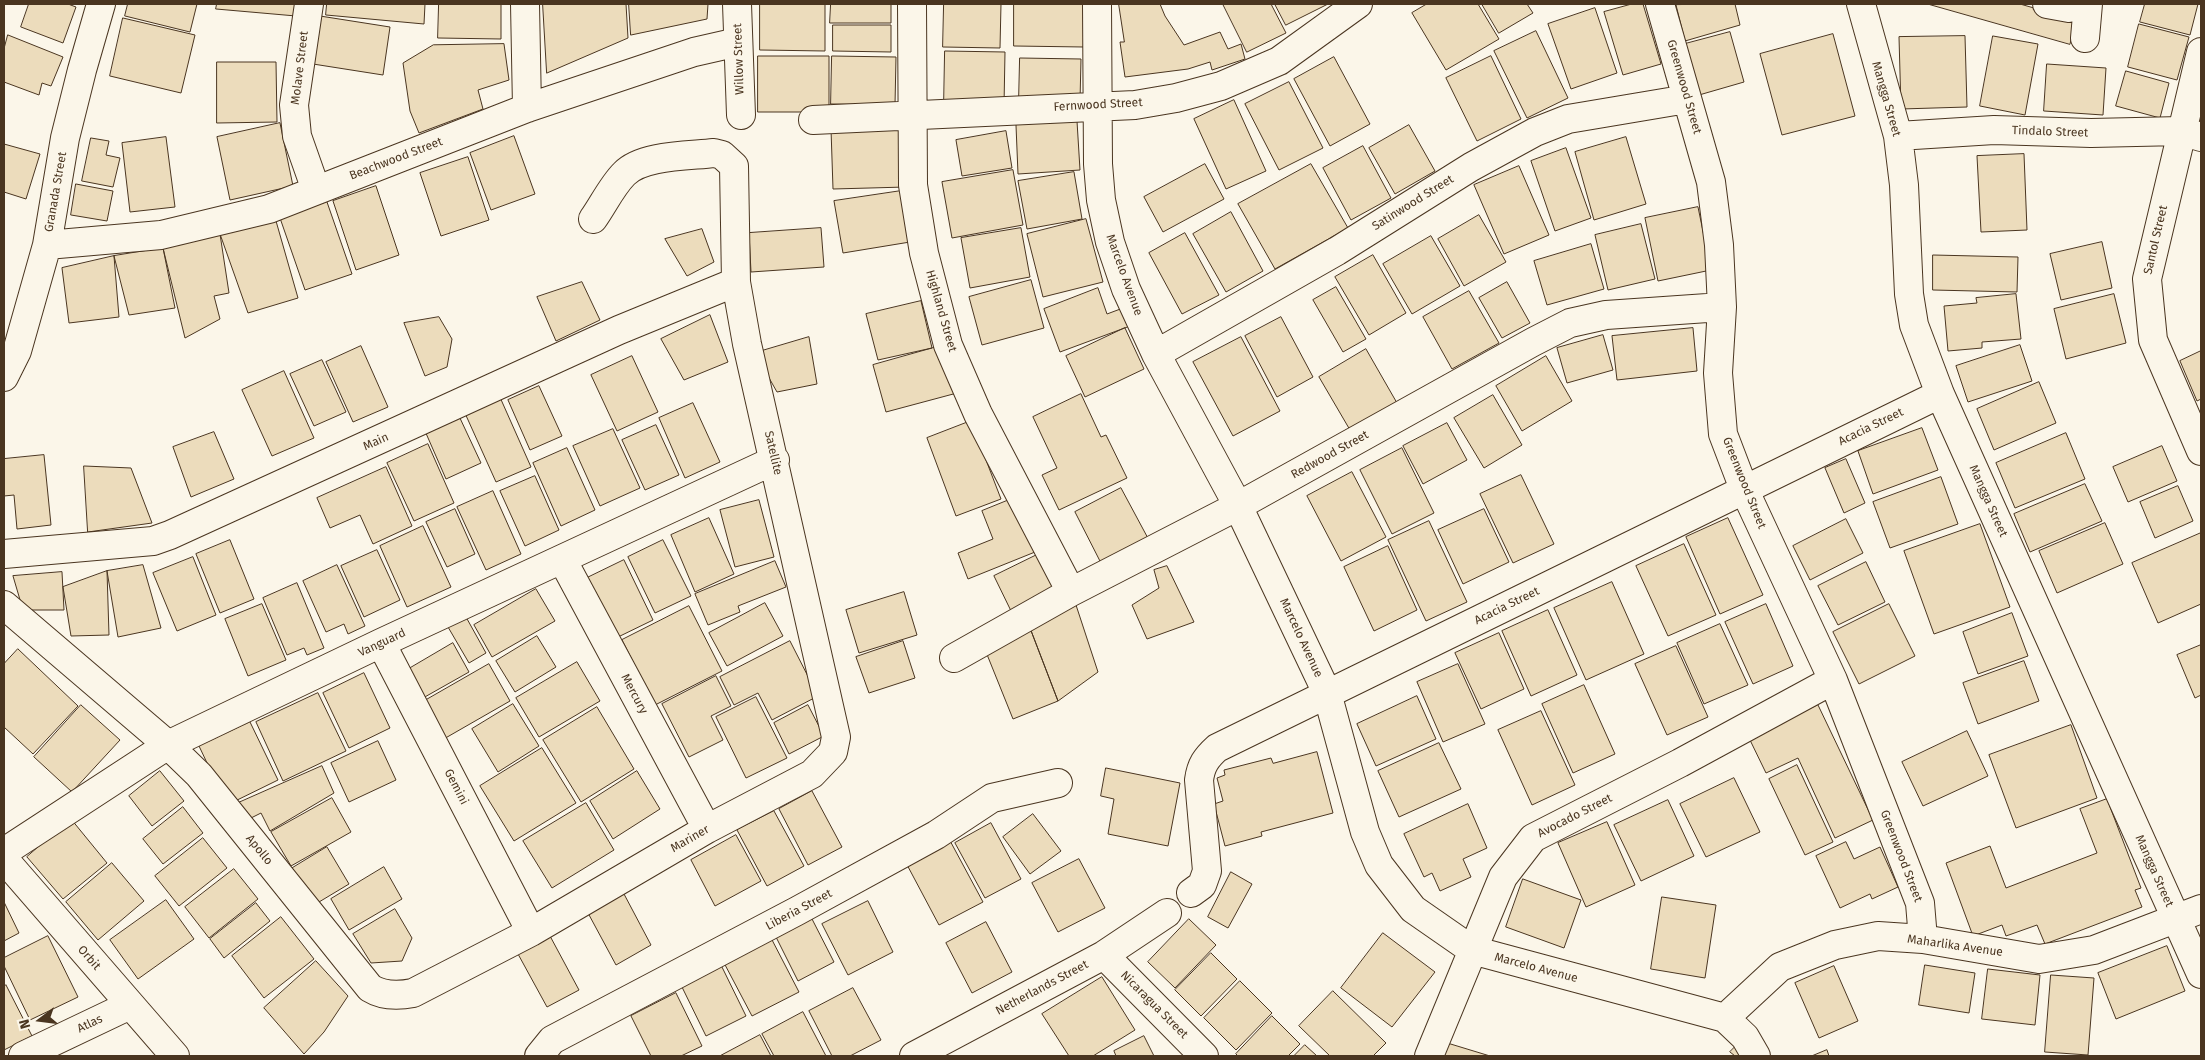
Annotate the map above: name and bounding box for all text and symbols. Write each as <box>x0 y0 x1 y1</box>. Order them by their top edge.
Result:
street label: Willow Street <box>731 23 747 95</box>
street label: Molave Street <box>288 30 312 106</box>
street label: Greenwood Street <box>1664 38 1704 136</box>
street label: Mangga Street <box>1868 60 1904 138</box>
street label: Fernwood Street <box>1053 95 1143 115</box>
street label: Tindalo Street <box>2012 123 2088 141</box>
street label: Beachwood Street <box>347 135 445 183</box>
street label: Granada Street <box>42 151 70 233</box>
street label: Satinwood Street <box>1370 172 1456 234</box>
street label: Santol Street <box>2141 204 2171 276</box>
street label: Marcelo Avenue <box>1103 232 1145 318</box>
street label: Highland Street <box>922 268 960 354</box>
street label: Acacia Street <box>1836 405 1906 449</box>
street label: Redwood Street <box>1289 428 1371 482</box>
street label: Main <box>361 430 391 454</box>
street label: Satellite <box>761 430 785 476</box>
street label: Greenwood Street <box>1719 435 1769 531</box>
street label: Mangga Street <box>1966 463 2010 539</box>
street label: Acacia Street <box>1472 584 1542 628</box>
street label: Marcelo Avenue <box>1276 596 1326 680</box>
street label: Vanguard <box>356 626 408 660</box>
street label: Mercury <box>617 672 651 716</box>
street label: Gemini <box>441 767 471 807</box>
street label: Avocado Street <box>1535 791 1615 841</box>
street label: Greenwood Street <box>1877 808 1925 904</box>
street label: Mariner <box>668 822 712 856</box>
street label: Apollo <box>242 832 276 868</box>
street label: Mangga Street <box>2132 833 2176 909</box>
street label: Liberia Street <box>763 886 835 934</box>
street label: Maharlika Avenue <box>1906 932 2004 960</box>
street label: Orbit <box>74 943 104 973</box>
street label: Marcelo Avenue <box>1493 950 1579 986</box>
street label: Netherlands Street <box>993 958 1091 1018</box>
street label: Nicaragua Street <box>1117 968 1191 1042</box>
north arrow <box>15 995 65 1045</box>
street label: Atlas <box>75 1012 105 1036</box>
text: N <box>16 1017 34 1031</box>

